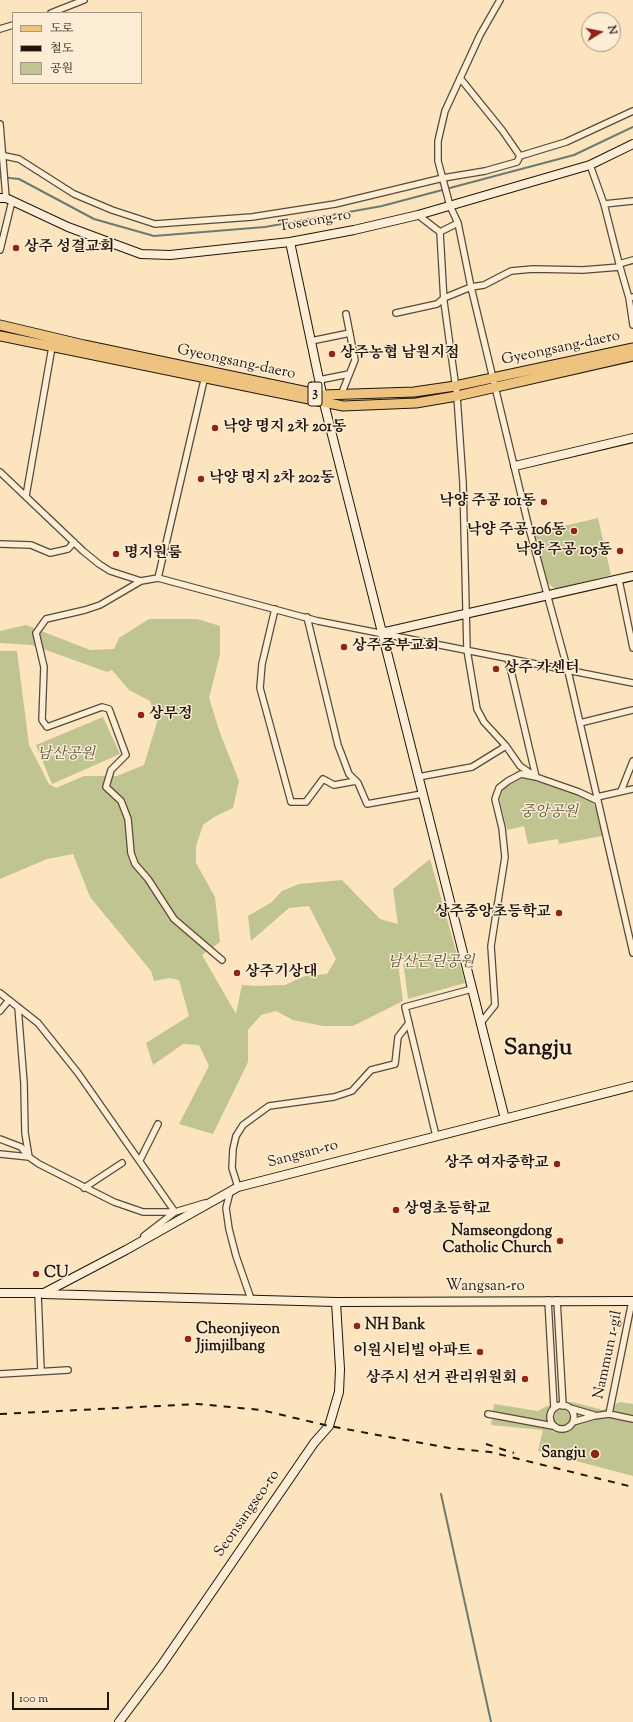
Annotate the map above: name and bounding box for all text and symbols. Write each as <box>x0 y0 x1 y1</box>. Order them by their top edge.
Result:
legend <box>12 12 142 84</box>
north arrow <box>581 12 621 52</box>
text: 도로 <box>50 20 73 38</box>
text: N <box>603 24 620 36</box>
text: 철도 <box>50 40 73 58</box>
text: 공원 <box>50 60 73 78</box>
street label: Toseong-ro <box>277 207 353 237</box>
place label: 상주 성결교회 <box>24 239 114 257</box>
marker: 상주 성결교회 <box>11 243 21 253</box>
street label: Gyeongsang-daero <box>500 328 622 370</box>
street label: Gyeongsang-daero <box>175 342 297 384</box>
place label: 상주농협 남원지점 <box>340 345 459 363</box>
marker: 상주농협 남원지점 <box>327 349 337 359</box>
road number: 3 <box>308 382 322 406</box>
place label: 낙양 명지 2차 201동 <box>223 419 346 437</box>
marker: 낙양 명지 2차 201동 <box>210 423 220 433</box>
place label: 낙양 명지 2차 202동 <box>209 470 334 488</box>
marker: 낙양 명지 2차 202동 <box>196 474 206 484</box>
place label: 낙양 주공 101동 <box>439 493 536 511</box>
marker: 낙양 주공 101동 <box>539 497 549 507</box>
place label: 낙양 주공 106동 <box>467 522 566 540</box>
marker: 낙양 주공 106동 <box>569 526 579 536</box>
place label: 낙양 주공 105동 <box>515 542 612 560</box>
place label: 명지원룸 <box>124 545 182 563</box>
marker: 낙양 주공 105동 <box>615 546 625 556</box>
marker: 명지원룸 <box>111 549 121 559</box>
place label: 상주중부교회 <box>352 638 439 656</box>
marker: 상주중부교회 <box>339 642 349 652</box>
place label: 상주 카센터 <box>504 660 580 678</box>
marker: 상주 카센터 <box>491 664 501 674</box>
place label: 상무정 <box>149 706 192 724</box>
marker: 상무정 <box>136 710 146 720</box>
park label: 남산공원 <box>37 746 95 764</box>
park label: 중앙공원 <box>520 804 578 822</box>
place label: 상주중앙초등학교 <box>435 904 551 922</box>
marker: 상주중앙초등학교 <box>554 908 564 918</box>
park label: 남산근린공원 <box>388 954 474 972</box>
place label: 상주기상대 <box>245 964 317 982</box>
marker: 상주기상대 <box>232 968 242 978</box>
district label: Sangju <box>504 1036 572 1064</box>
street label: Sangsan-ro <box>266 1137 340 1173</box>
place label: 상주 여자중학교 <box>444 1155 549 1173</box>
marker: 상주 여자중학교 <box>552 1159 562 1169</box>
place label: 상영초등학교 <box>404 1201 491 1219</box>
marker: 상영초등학교 <box>391 1205 401 1215</box>
place label: Namseongdong Catholic Church <box>443 1223 552 1258</box>
marker: Namseongdong Catholic Church <box>555 1236 565 1246</box>
place label: CU <box>44 1265 68 1283</box>
marker: CU <box>31 1269 41 1279</box>
street label: Wangsan-ro <box>445 1278 525 1296</box>
street label: Nammun 1-gil <box>591 1309 627 1401</box>
place label: NH Bank <box>365 1317 425 1335</box>
place label: Cheonjiyeon Jjimjilbang <box>196 1321 280 1356</box>
marker: NH Bank <box>352 1321 362 1331</box>
marker: Cheonjiyeon Jjimjilbang <box>183 1334 193 1344</box>
place label: 이원시티빌 아파트 <box>353 1343 472 1361</box>
marker: 이원시티빌 아파트 <box>475 1347 485 1357</box>
place label: 상주시 선거 관리위원회 <box>366 1370 517 1388</box>
marker: 상주시 선거 관리위원회 <box>520 1374 530 1384</box>
place label: Sangju <box>541 1445 586 1463</box>
marker: Sangju <box>589 1448 601 1460</box>
street label: Seonsangseo-ro <box>211 1467 285 1561</box>
scale bar <box>14 1684 111 1710</box>
text: 100 m <box>19 1690 48 1708</box>

